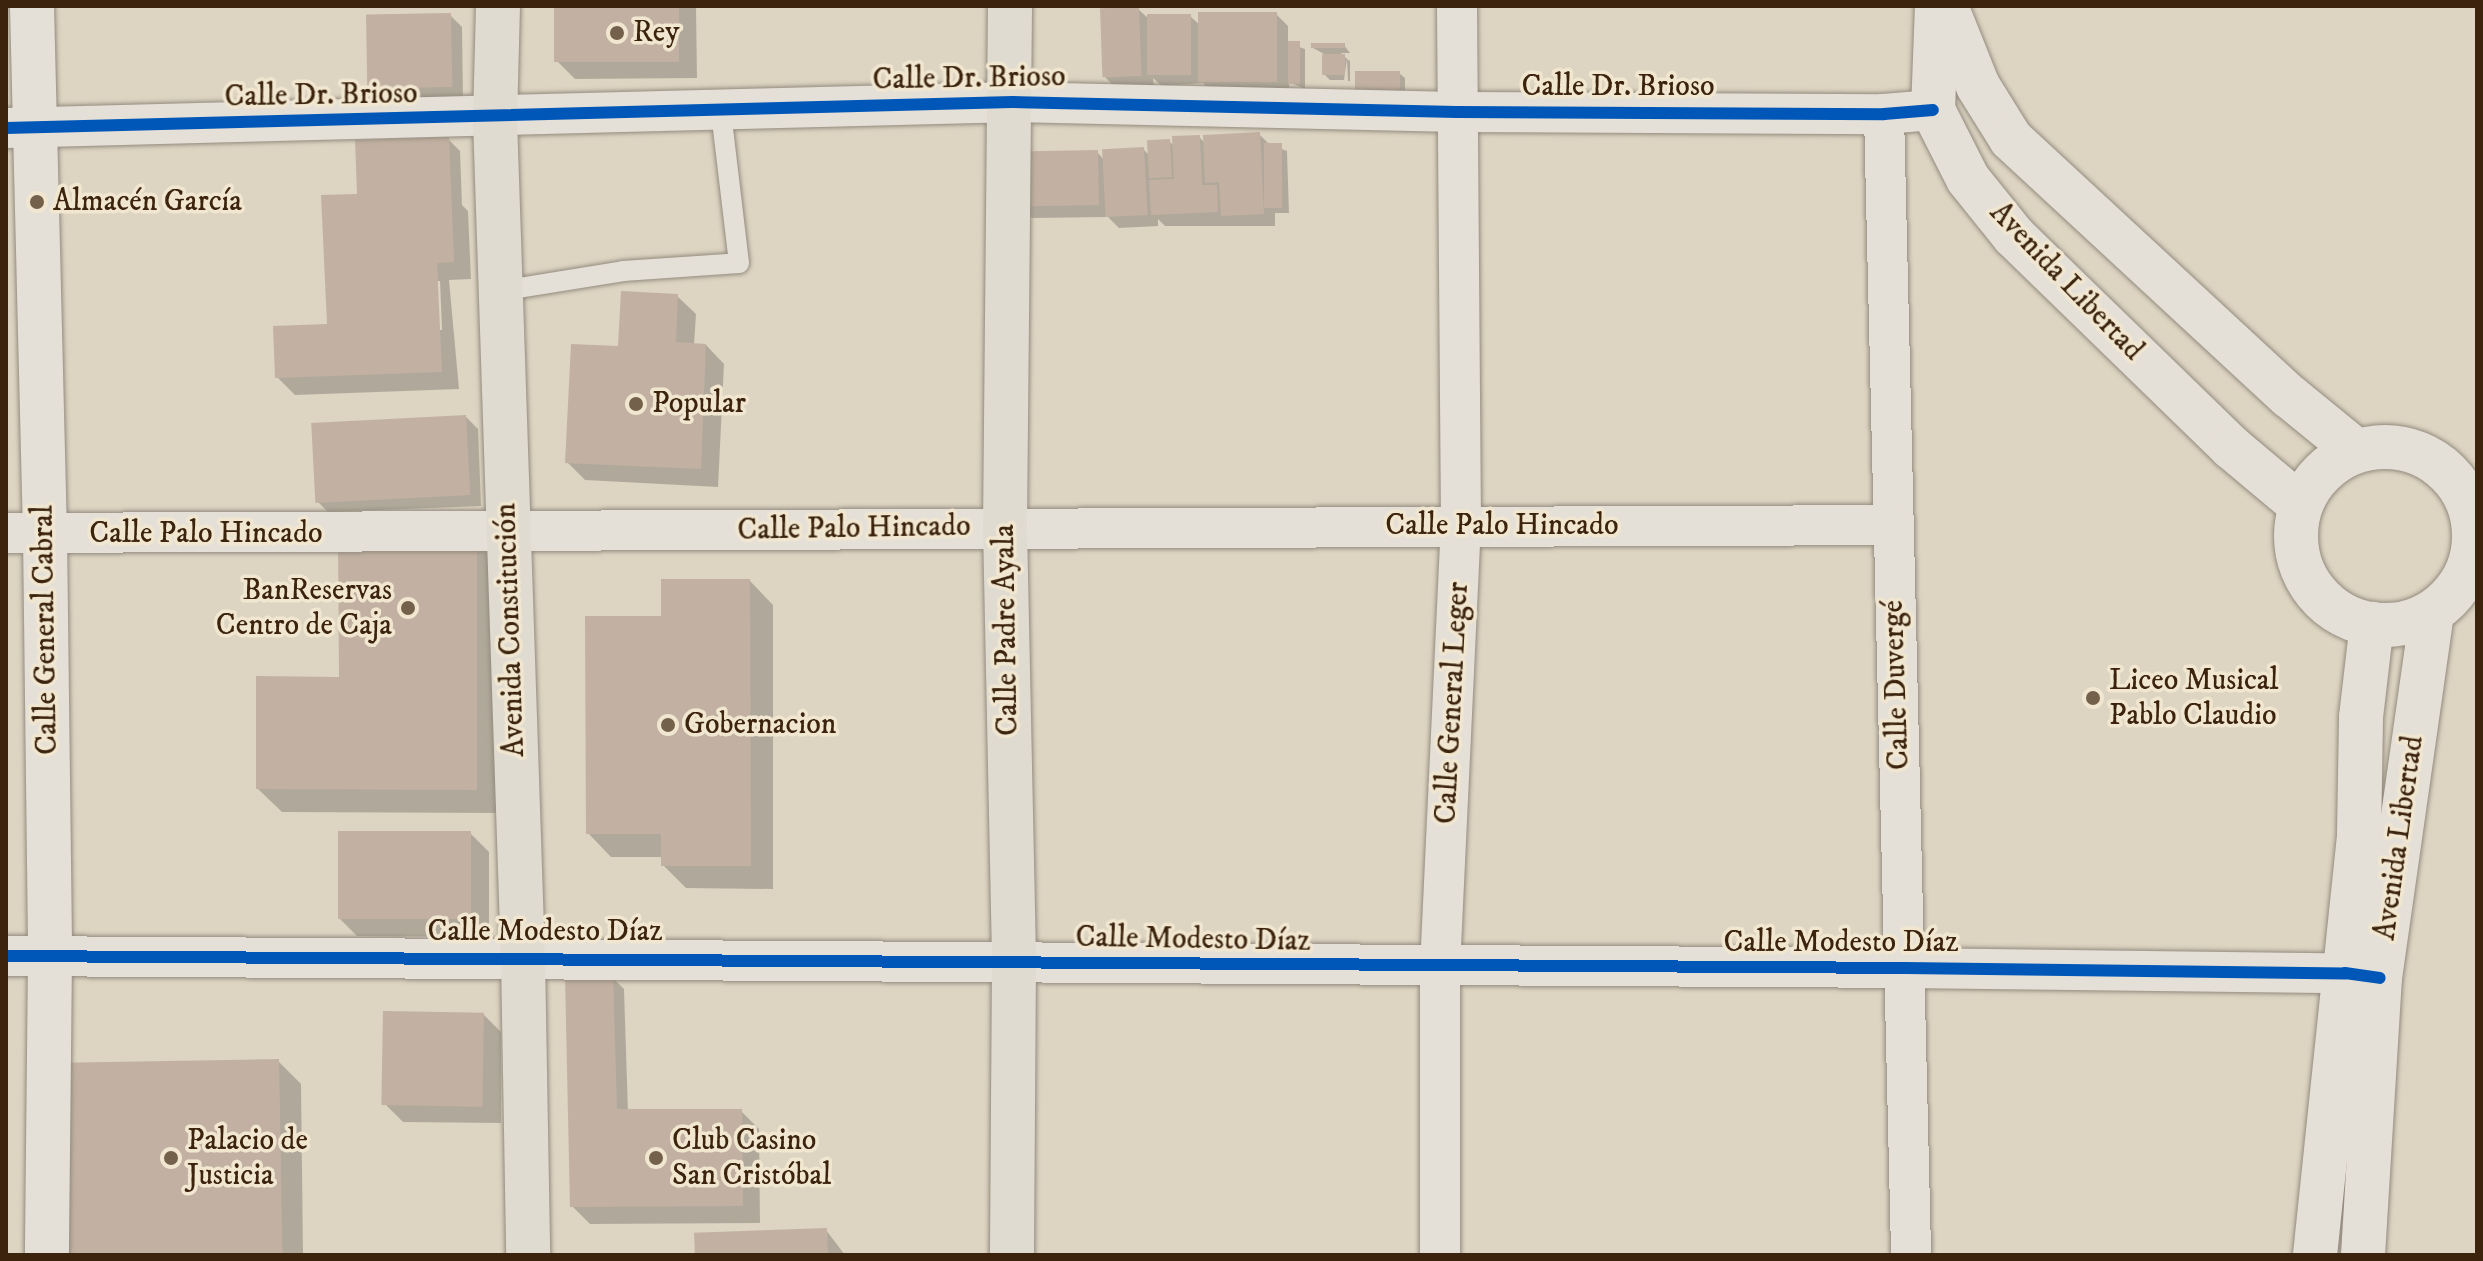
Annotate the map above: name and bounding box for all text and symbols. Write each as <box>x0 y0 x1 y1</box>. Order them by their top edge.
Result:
place label: Rey <box>633 15 679 51</box>
marker: Rey <box>608 24 626 42</box>
street label: Calle Dr. Brioso <box>872 59 1066 99</box>
street label: Calle Dr. Brioso <box>1522 69 1714 105</box>
street label: Calle Dr. Brioso <box>224 76 418 116</box>
place label: Almacén García <box>53 184 242 220</box>
marker: Almacén García <box>28 193 46 211</box>
street label: Avenida Libertad <box>1982 195 2150 369</box>
place label: Popular <box>652 386 746 422</box>
marker: Popular <box>627 395 645 413</box>
street label: Avenida Constitución <box>489 502 533 758</box>
street label: Calle General Cabral <box>26 505 66 755</box>
street label: Calle Palo Hincado <box>1385 508 1619 544</box>
street label: Calle Palo Hincado <box>737 509 971 549</box>
street label: Calle Palo Hincado <box>89 516 323 552</box>
street label: Calle Padre Ayala <box>987 524 1027 736</box>
place label: BanReservas Centro de Caja <box>216 573 392 644</box>
street label: Calle General Leger <box>1429 581 1477 825</box>
marker: BanReservas Centro de Caja <box>399 599 417 617</box>
street label: Calle Duvergé <box>1876 599 1918 771</box>
place label: Liceo Musical Pablo Claudio <box>2109 663 2279 734</box>
marker: Liceo Musical Pablo Claudio <box>2084 689 2102 707</box>
place label: Gobernacion <box>684 707 837 743</box>
marker: Gobernacion <box>659 716 677 734</box>
street label: Avenida Libertad <box>2368 734 2432 942</box>
street label: Calle Modesto Díaz <box>428 914 662 950</box>
street label: Calle Modesto Díaz <box>1075 920 1311 960</box>
street label: Calle Modesto Díaz <box>1724 925 1958 961</box>
place label: Palacio de Justicia <box>187 1123 308 1194</box>
place label: Club Casino San Cristóbal <box>672 1123 831 1194</box>
marker: Palacio de Justicia <box>162 1149 180 1167</box>
marker: Club Casino San Cristóbal <box>647 1149 665 1167</box>

